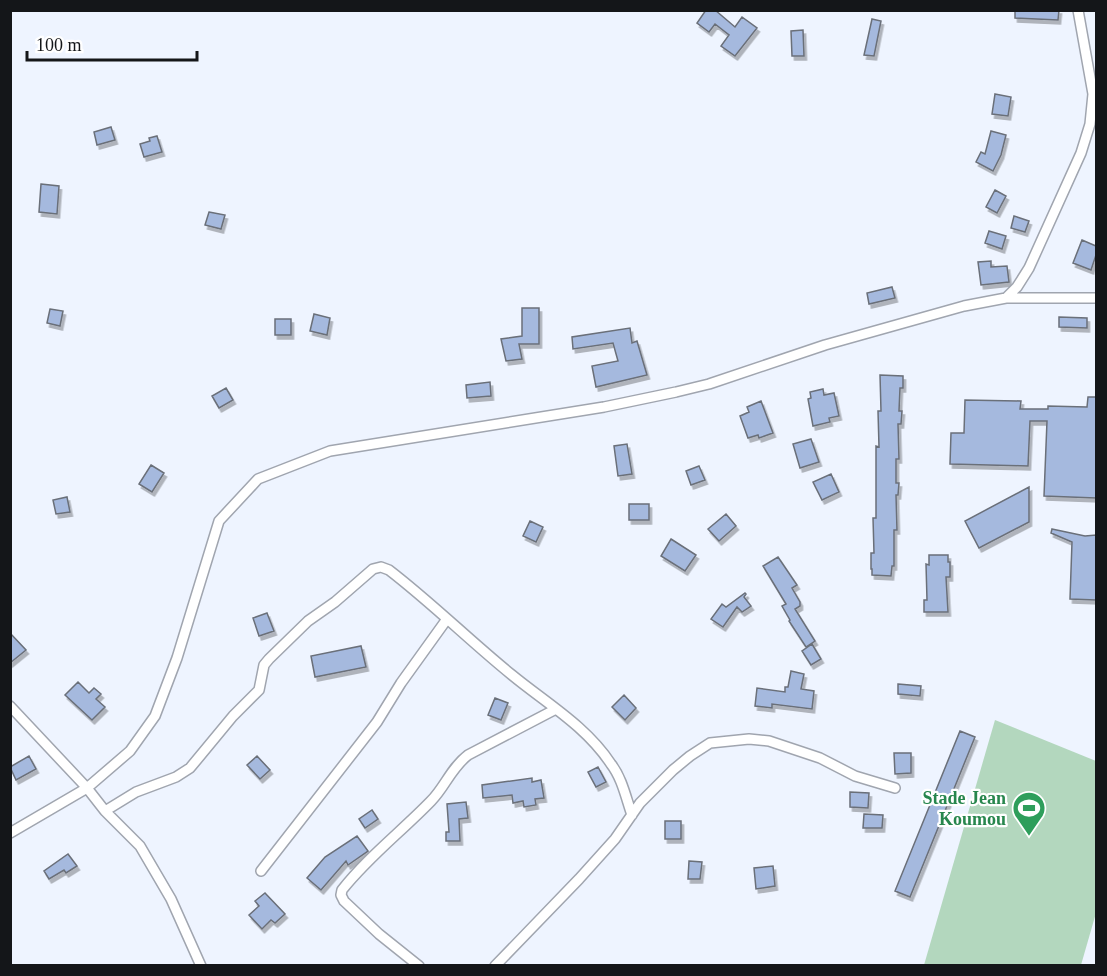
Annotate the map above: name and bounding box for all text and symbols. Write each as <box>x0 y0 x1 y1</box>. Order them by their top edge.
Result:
scale bar <box>27 24 196 62</box>
text: 100 m <box>36 35 82 55</box>
place label: Stade Jean Koumou <box>922 788 1006 829</box>
sports icon: Stade Jean Koumou <box>1011 790 1047 837</box>

